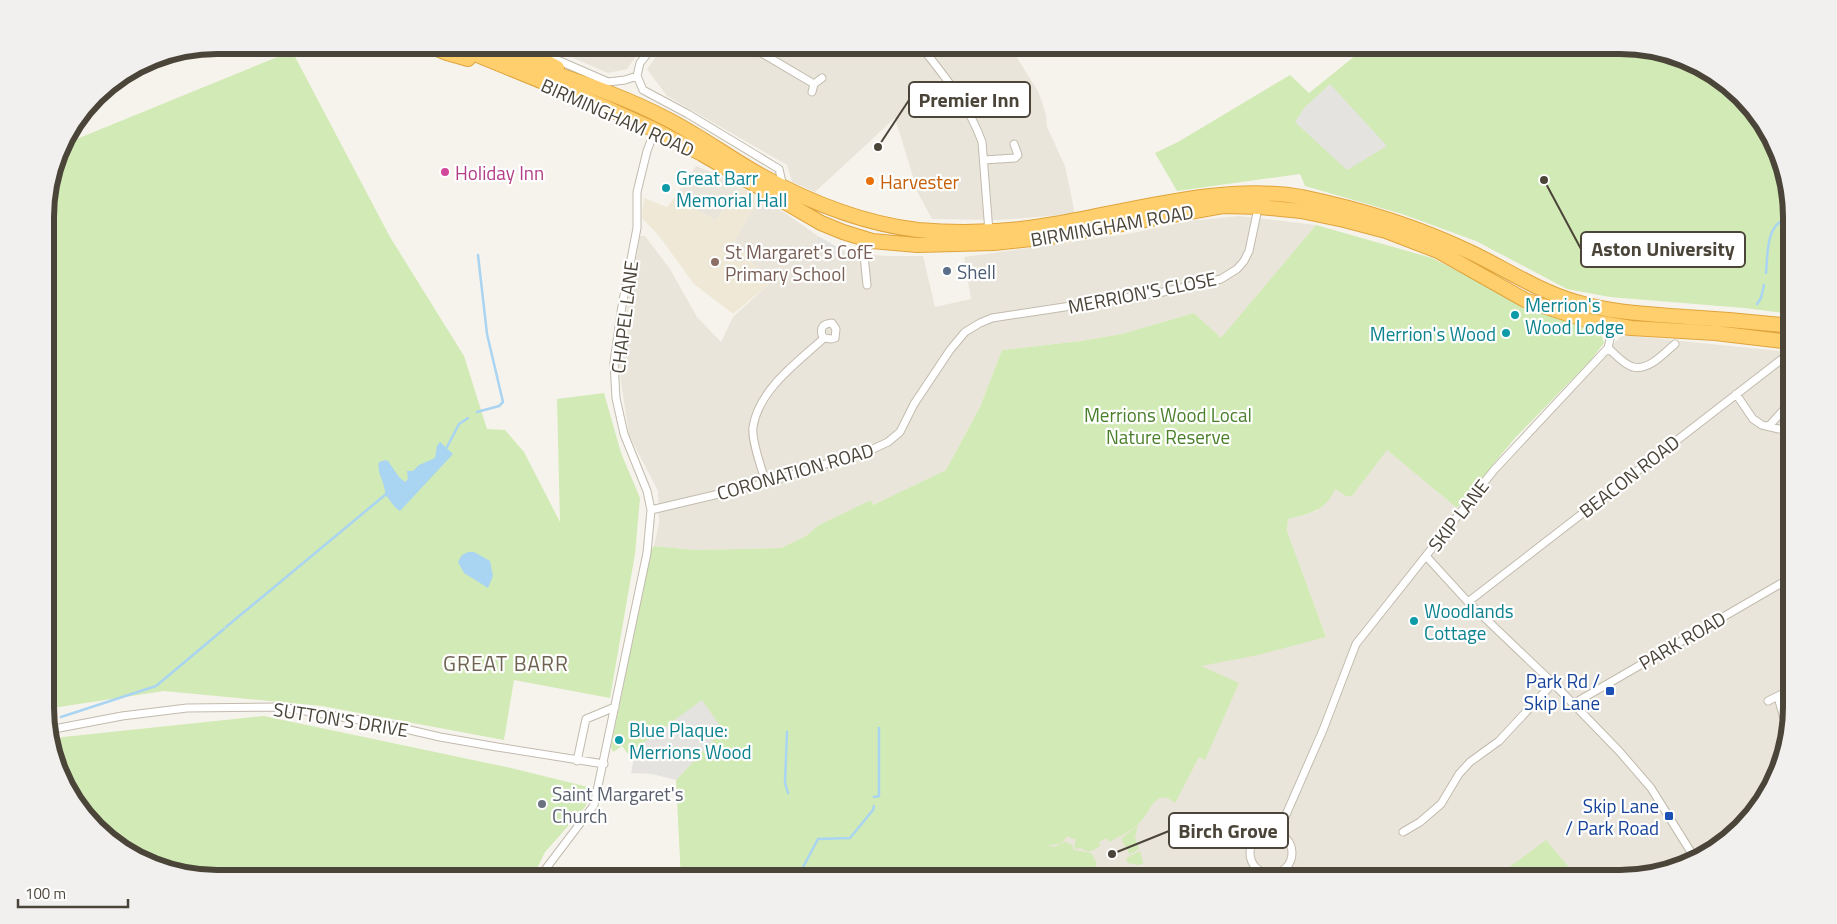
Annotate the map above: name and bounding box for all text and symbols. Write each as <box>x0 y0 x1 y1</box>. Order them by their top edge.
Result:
street label: BIRMINGHAM ROAD <box>537 70 699 164</box>
callout: Premier Inn <box>909 82 1030 117</box>
text: Premier Inn <box>918 84 1020 115</box>
place label: Holiday Inn <box>455 158 544 187</box>
place label: Great Barr Memorial Hall <box>676 163 787 214</box>
marker: Holiday Inn <box>439 166 451 178</box>
place label: Harvester <box>880 167 960 196</box>
marker: Harvester <box>864 175 876 187</box>
marker: Great Barr Memorial Hall <box>660 182 672 194</box>
street label: BIRMINGHAM ROAD <box>1028 196 1196 254</box>
callout: Aston University <box>1581 232 1745 267</box>
text: Aston University <box>1591 233 1735 264</box>
place label: St Margaret's CofE Primary School <box>725 237 874 288</box>
marker: St Margaret's CofE Primary School <box>709 256 721 268</box>
place label: Shell <box>957 257 996 286</box>
street label: CHAPEL LANE <box>603 259 645 375</box>
street label: MERRION'S CLOSE <box>1065 263 1219 321</box>
marker: Shell <box>941 265 953 277</box>
place label: Merrion's Wood Lodge <box>1525 290 1624 341</box>
marker: Merrion's Wood Lodge <box>1509 309 1521 321</box>
place label: Merrion's Wood <box>1370 319 1496 348</box>
marker: Merrion's Wood <box>1500 327 1512 339</box>
park label: Merrions Wood Local Nature Reserve <box>1084 400 1252 451</box>
street label: BEACON ROAD <box>1573 427 1685 525</box>
street label: CORONATION ROAD <box>713 435 877 507</box>
street label: SKIP LANE <box>1420 473 1496 557</box>
place label: Woodlands Cottage <box>1424 596 1514 647</box>
street label: PARK ROAD <box>1633 603 1731 677</box>
marker: Woodlands Cottage <box>1408 615 1420 627</box>
district label: GREAT BARR <box>443 647 569 679</box>
place label: Park Rd / Skip Lane <box>1524 666 1600 717</box>
marker: Park Rd / Skip Lane <box>1604 685 1616 697</box>
street label: SUTTON'S DRIVE <box>271 694 411 744</box>
place label: Blue Plaque: Merrions Wood <box>629 715 752 766</box>
marker: Blue Plaque: Merrions Wood <box>613 734 625 746</box>
place label: Saint Margaret's Church <box>552 779 684 830</box>
place label: Skip Lane / Park Road <box>1565 791 1659 842</box>
marker: Saint Margaret's Church <box>536 798 548 810</box>
marker: Skip Lane / Park Road <box>1663 810 1675 822</box>
callout: Birch Grove <box>1169 813 1288 848</box>
text: Birch Grove <box>1178 815 1278 846</box>
scale bar <box>18 876 128 908</box>
text: 100 m <box>25 882 66 905</box>

